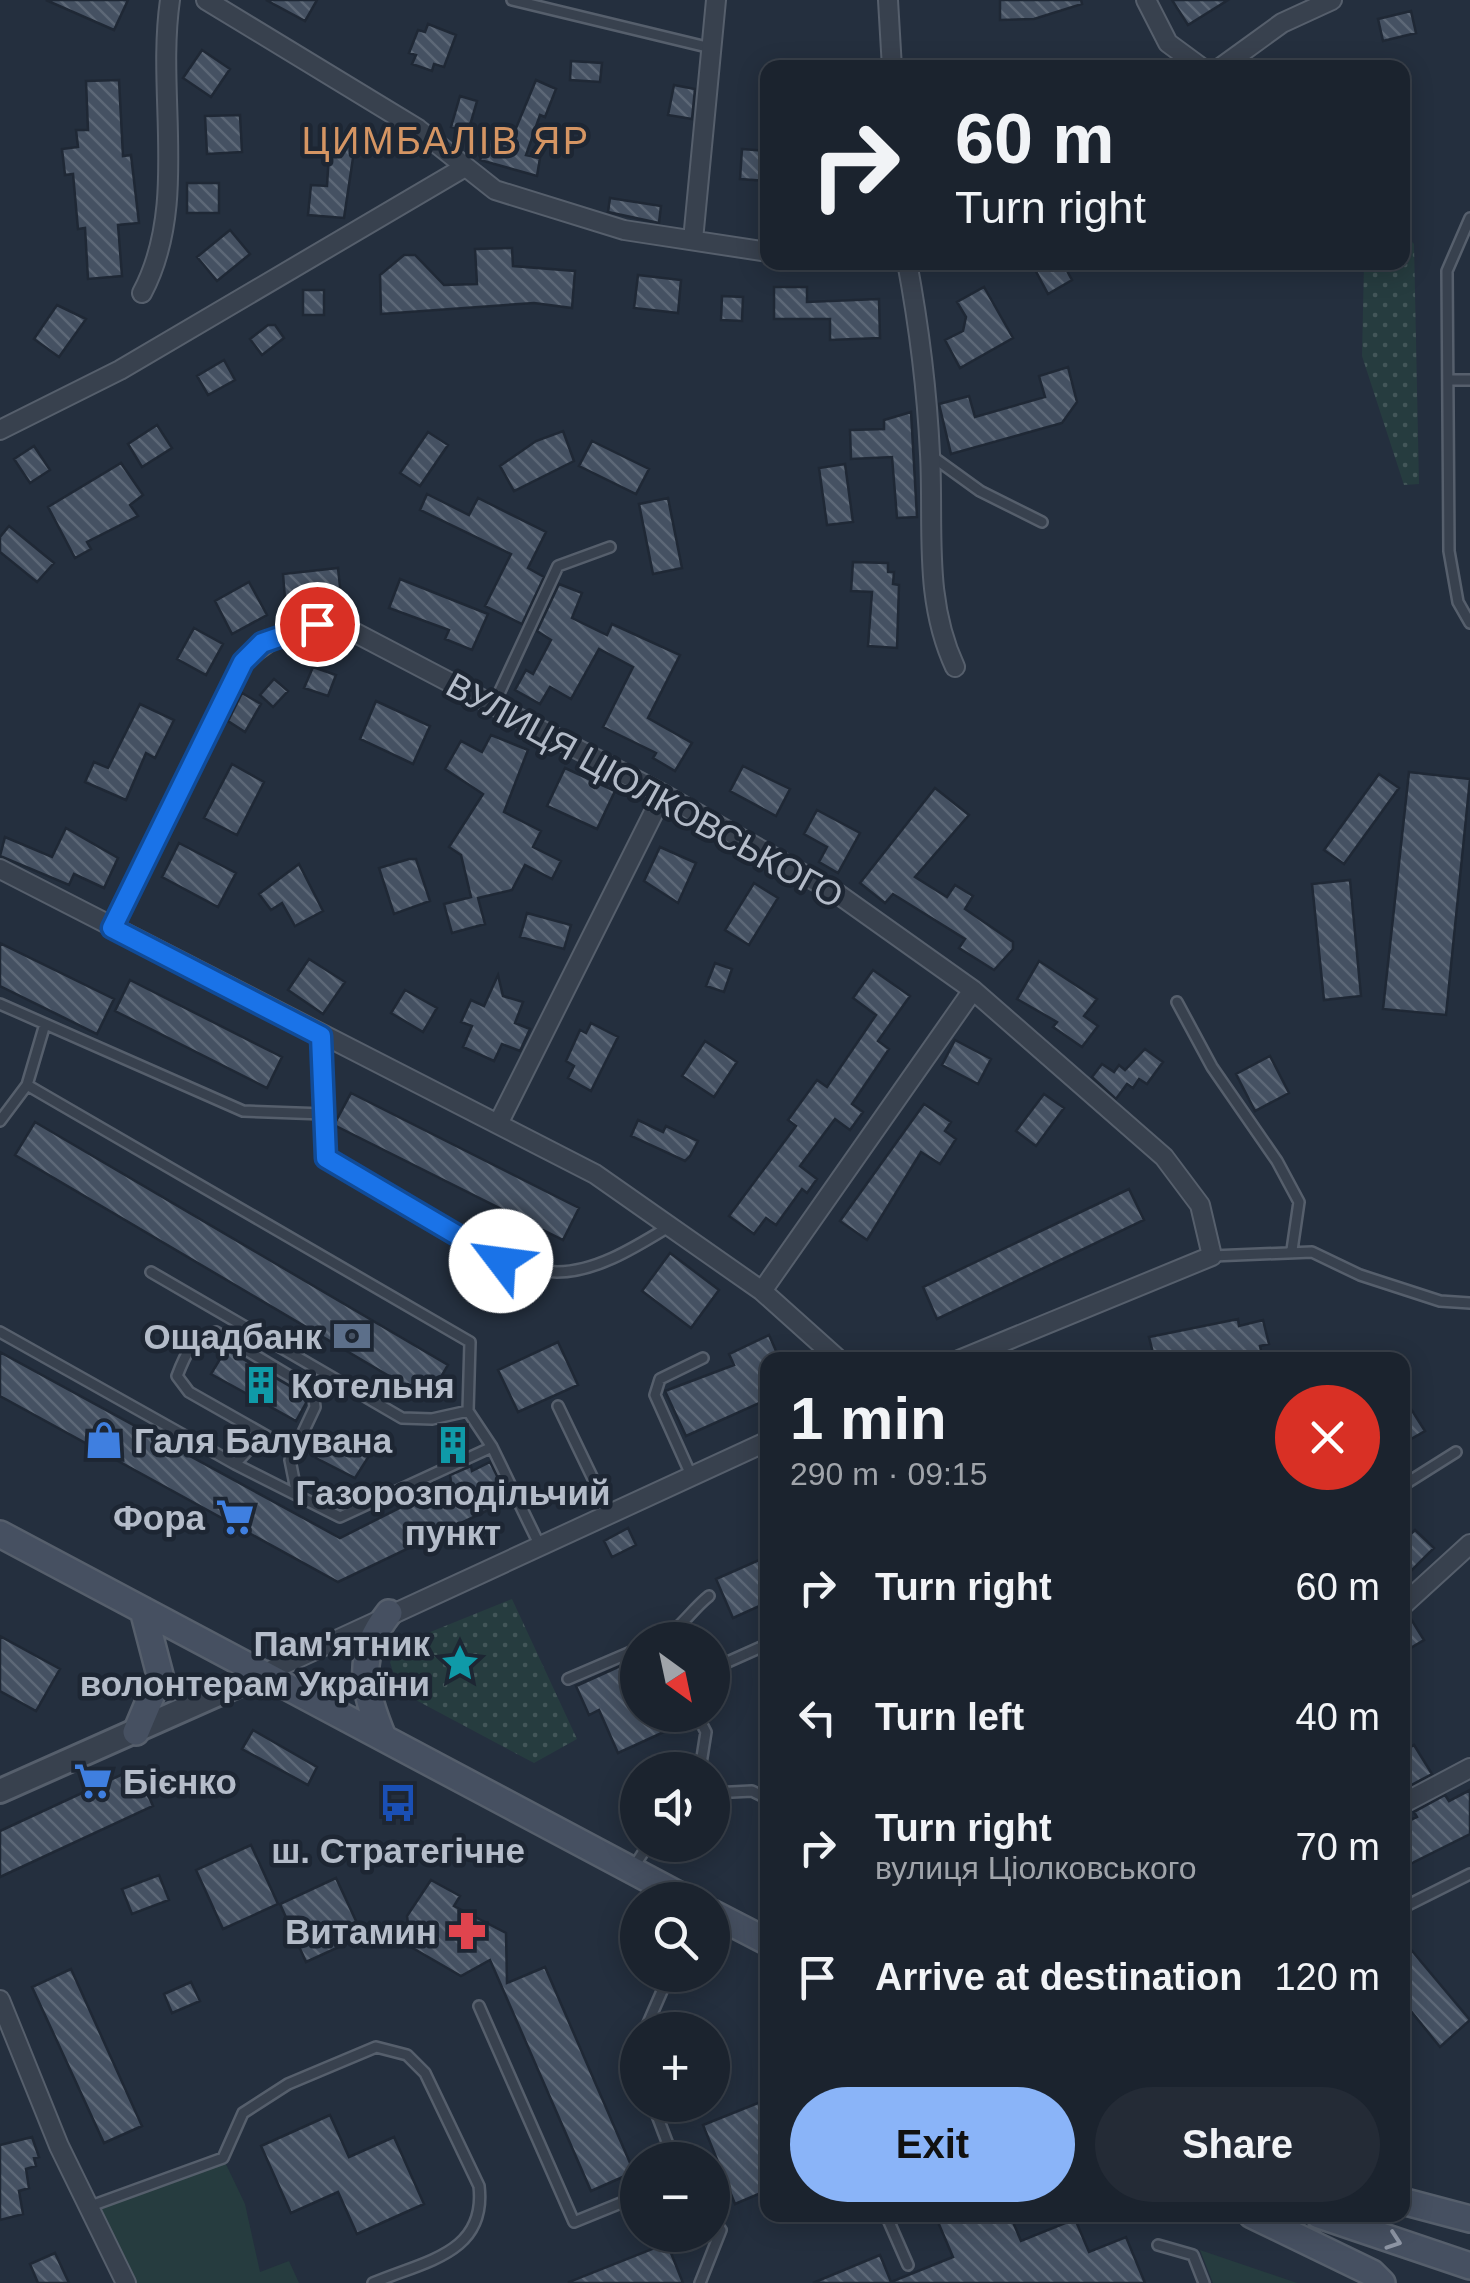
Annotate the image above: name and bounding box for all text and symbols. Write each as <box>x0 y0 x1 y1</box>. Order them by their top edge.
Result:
icon: right <box>790 100 920 230</box>
text: 60 m <box>955 100 1115 178</box>
district label: ЦИМБАЛІВ ЯР <box>301 120 591 162</box>
text: Turn right <box>955 182 1146 233</box>
pin <box>275 582 360 667</box>
icon: arrive <box>290 597 345 652</box>
street label: ВУЛИЦЯ ЦІОЛКОВСЬКОГО <box>440 665 850 915</box>
position arrow <box>449 1209 553 1313</box>
bank icon: Ощадбанк <box>331 1315 373 1357</box>
place label: Ощадбанк <box>143 1317 322 1356</box>
building icon: Котельня <box>240 1364 282 1406</box>
place label: Котельня <box>291 1366 455 1405</box>
text: 1 min <box>790 1385 947 1452</box>
button: close <box>1275 1385 1380 1490</box>
shop icon: Галя Балувана <box>83 1419 125 1461</box>
place label: Галя Балувана <box>134 1421 393 1460</box>
building icon: Газорозподільчий пункт <box>432 1424 474 1466</box>
text: 290 m · 09:15 <box>790 1456 987 1492</box>
place label: Газорозподільчий пункт <box>296 1473 610 1552</box>
supermarket icon: Фора <box>214 1496 256 1538</box>
place label: Фора <box>113 1498 206 1537</box>
icon: right <box>790 1560 845 1615</box>
text: Turn right <box>875 1566 1052 1608</box>
text: 60 m <box>1296 1566 1380 1608</box>
north arrow <box>620 1622 730 1732</box>
map controls <box>620 1622 730 2252</box>
place label: Пам'ятник волонтерам України <box>80 1624 430 1703</box>
place icon: Пам'ятник волонтерам України <box>439 1642 481 1684</box>
icon: left <box>790 1690 845 1745</box>
text: Turn left <box>875 1696 1024 1738</box>
text: 40 m <box>1296 1696 1380 1738</box>
button: sound <box>620 1752 730 1862</box>
supermarket icon: Бієнко <box>72 1760 114 1802</box>
place label: Бієнко <box>123 1762 237 1801</box>
bus stop icon: ш. Стратегічне <box>377 1782 419 1824</box>
text: Turn right <box>875 1807 1052 1849</box>
icon: right <box>790 1820 845 1875</box>
text: 70 m <box>1296 1826 1380 1868</box>
place label: ш. Стратегічне <box>271 1831 525 1870</box>
text: вулиця Ціолковського <box>875 1850 1197 1886</box>
button: search <box>620 1882 730 1992</box>
pharmacy icon: Витамин <box>446 1910 488 1952</box>
place label: Витамин <box>285 1912 437 1951</box>
icon: arrive <box>790 1950 845 2005</box>
text: Arrive at destination <box>875 1956 1242 1998</box>
text: 120 m <box>1274 1956 1380 1998</box>
button: + <box>620 2012 730 2122</box>
button: Exit <box>790 2087 1075 2202</box>
button: Share <box>1095 2087 1380 2202</box>
button: − <box>620 2142 730 2252</box>
one-way arrow <box>1385 2230 1402 2250</box>

